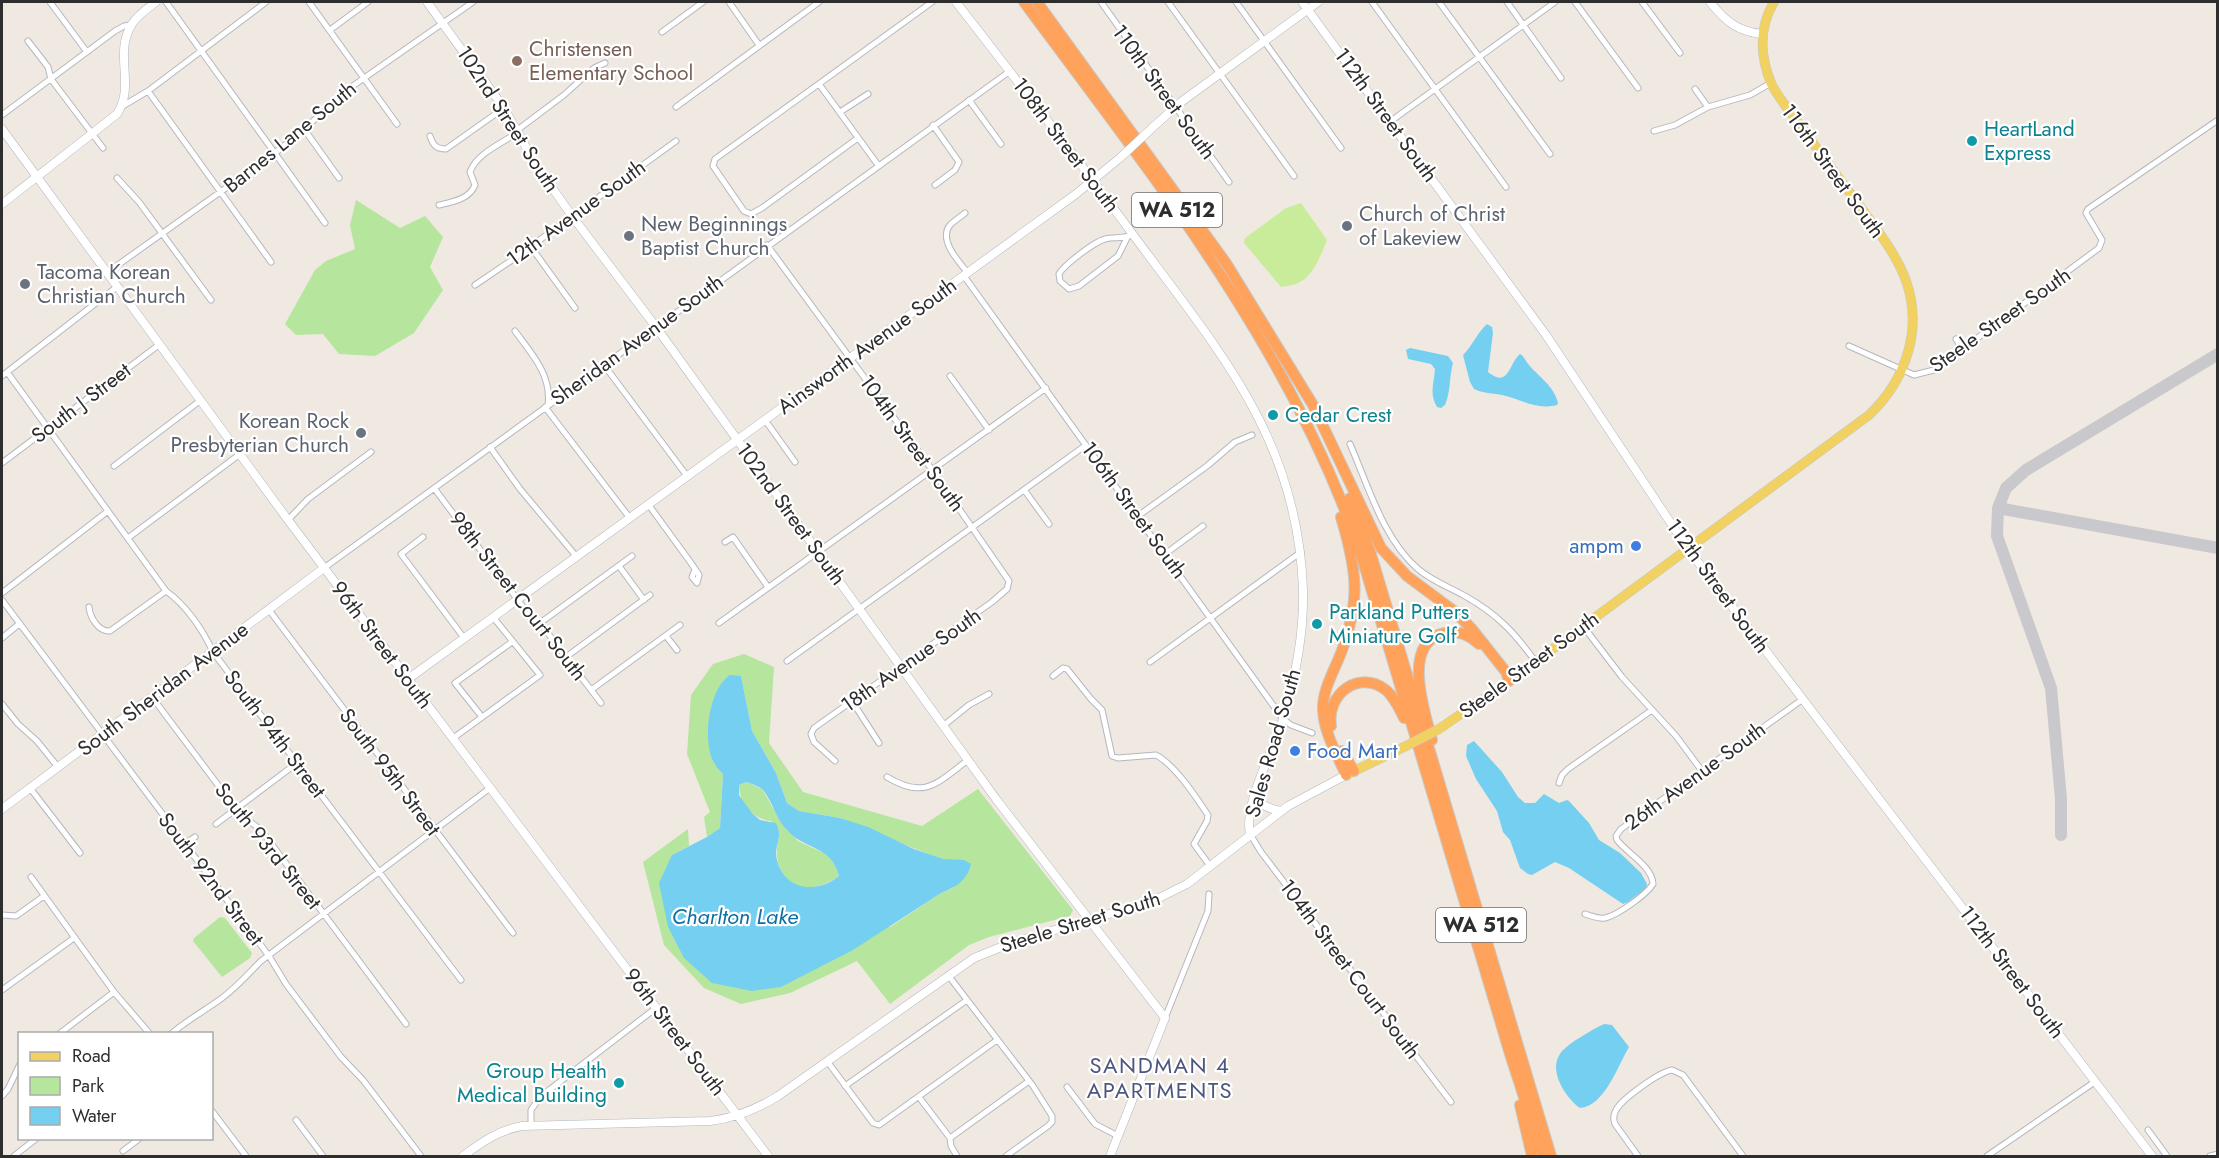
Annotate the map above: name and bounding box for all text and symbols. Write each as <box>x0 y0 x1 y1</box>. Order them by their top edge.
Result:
street label: 110th Street South <box>1105 18 1223 166</box>
place label: Christensen Elementary School <box>529 34 693 88</box>
street label: 102nd Street South <box>449 40 567 198</box>
street label: 112th Street South <box>1327 42 1445 188</box>
marker: Christensen Elementary School <box>510 54 524 68</box>
street label: 108th Street South <box>1005 71 1127 219</box>
street label: Barnes Lane South <box>217 74 363 200</box>
street label: 116th Street South <box>1774 98 1892 244</box>
place label: HeartLand Express <box>1984 114 2075 168</box>
marker: HeartLand Express <box>1965 134 1979 148</box>
street label: 12th Avenue South <box>500 152 652 274</box>
road number: WA 512 <box>1132 193 1222 227</box>
place label: Church of Christ of Lakeview <box>1359 199 1505 253</box>
place label: New Beginnings Baptist Church <box>641 209 787 263</box>
marker: Church of Christ of Lakeview <box>1340 219 1354 233</box>
marker: New Beginnings Baptist Church <box>622 229 636 243</box>
place label: Tacoma Korean Christian Church <box>37 257 186 311</box>
street label: Steele Street South <box>1923 260 2077 380</box>
street label: Sheridan Avenue South <box>544 267 730 413</box>
street label: Ainsworth Avenue South <box>771 271 963 421</box>
marker: Tacoma Korean Christian Church <box>18 277 32 291</box>
street label: South J Street <box>25 356 137 450</box>
street label: 104th Street South <box>852 368 972 518</box>
place label: Cedar Crest <box>1285 400 1391 430</box>
place label: Korean Rock Presbyterian Church <box>171 406 350 460</box>
marker: Cedar Crest <box>1266 408 1280 422</box>
marker: Korean Rock Presbyterian Church <box>354 426 368 440</box>
street label: 106th Street South <box>1074 435 1194 585</box>
street label: 102nd Street South <box>729 437 853 591</box>
street label: 98th Street Court South <box>442 505 594 687</box>
street label: 112th Street South <box>1659 513 1777 659</box>
place label: ampm <box>1569 531 1624 561</box>
marker: ampm <box>1629 539 1643 553</box>
street label: 96th Street South <box>324 575 440 715</box>
place label: Parkland Putters Miniature Golf <box>1329 597 1469 651</box>
street label: 18th Avenue South <box>835 600 987 720</box>
street label: Steele Street South <box>1453 604 1605 726</box>
street label: South Sheridan Avenue <box>71 615 255 763</box>
marker: Parkland Putters Miniature Golf <box>1310 617 1324 631</box>
street label: South 94th Street <box>217 664 333 804</box>
street label: Sales Road South <box>1237 665 1309 821</box>
street label: South 95th Street <box>332 702 448 842</box>
street label: 26th Avenue South <box>1618 714 1772 838</box>
place label: Food Mart <box>1307 736 1397 766</box>
marker: Food Mart <box>1288 744 1302 758</box>
street label: South 93rd Street <box>207 776 329 916</box>
street label: South 92nd Street <box>151 806 271 952</box>
street label: 104th Street Court South <box>1272 873 1428 1065</box>
street label: Steele Street South <box>996 883 1164 961</box>
street label: 112th Street South <box>1952 899 2072 1045</box>
water label: Charlton Lake <box>672 900 798 932</box>
road number: WA 512 <box>1436 908 1526 942</box>
street label: 96th Street South <box>617 962 733 1102</box>
legend <box>18 1032 213 1140</box>
text: Road <box>72 1043 111 1069</box>
district label: SANDMAN 4 APARTMENTS <box>1087 1049 1233 1106</box>
place label: Group Health Medical Building <box>457 1056 607 1110</box>
text: Park <box>72 1073 104 1099</box>
marker: Group Health Medical Building <box>612 1076 626 1090</box>
text: Water <box>72 1103 117 1129</box>

